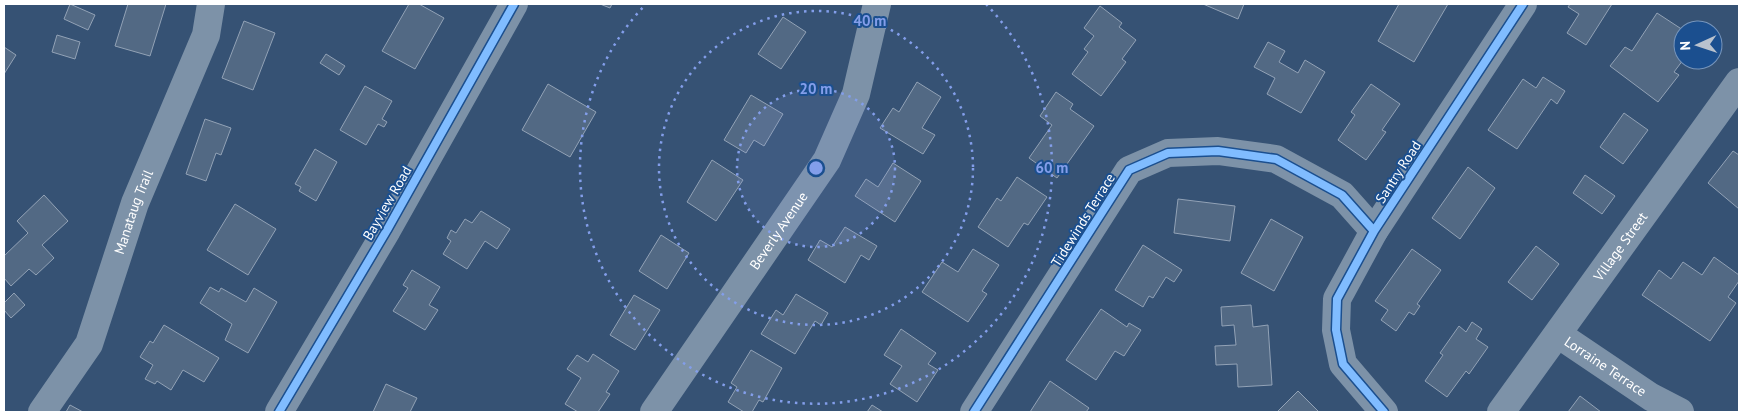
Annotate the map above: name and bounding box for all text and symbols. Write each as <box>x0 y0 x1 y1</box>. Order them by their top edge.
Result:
text: 40 m <box>854 11 886 30</box>
north arrow <box>1673 20 1723 70</box>
text: N <box>1676 41 1694 51</box>
text: 20 m <box>800 79 832 98</box>
street label: Santry Road <box>1371 137 1425 207</box>
text: 60 m <box>1036 158 1068 177</box>
centre of rings <box>807 159 825 177</box>
street label: Bayview Road <box>359 163 415 243</box>
street label: Manataug Trail <box>110 167 157 256</box>
street label: Tidewinds Terrace <box>1047 170 1119 270</box>
street label: Beverly Avenue <box>745 188 812 273</box>
street label: Village Street <box>1589 208 1651 285</box>
street label: Lorraine Terrace <box>1561 332 1650 400</box>

